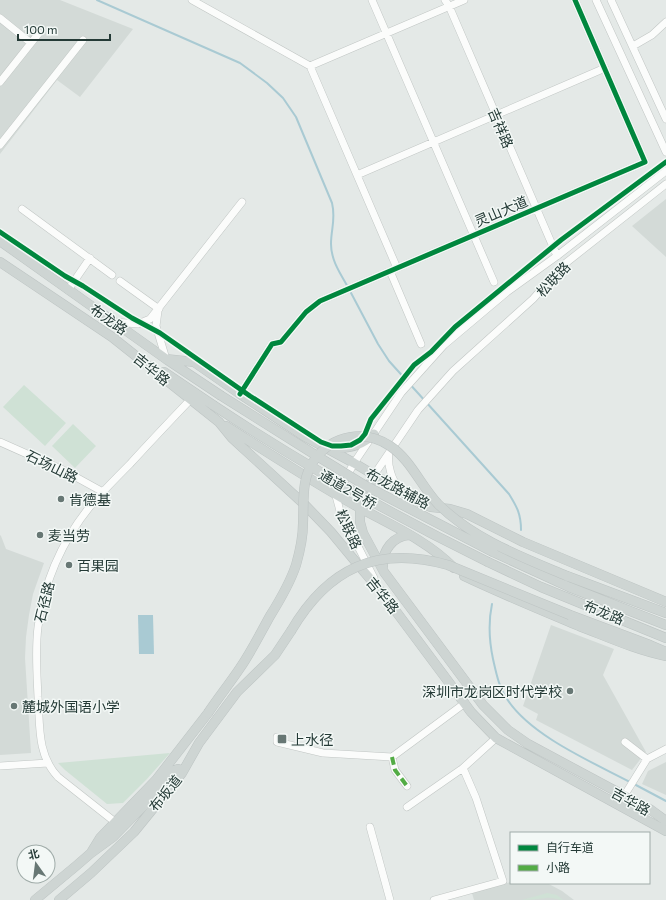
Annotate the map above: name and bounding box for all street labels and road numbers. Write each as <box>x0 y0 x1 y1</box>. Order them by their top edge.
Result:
street label: 吉祥路 <box>485 105 517 151</box>
street label: 灵山大道 <box>472 192 530 230</box>
street label: 松联路 <box>532 258 574 300</box>
street label: 布龙路 <box>87 300 131 338</box>
street label: 吉华路 <box>130 349 174 389</box>
street label: 石场山路 <box>23 446 81 486</box>
street label: 布龙路辅路 <box>363 464 433 512</box>
street label: 通道2号桥 <box>316 466 380 512</box>
street label: 松联路 <box>332 506 366 552</box>
street label: 吉华路 <box>363 573 403 617</box>
street label: 石径路 <box>31 580 57 624</box>
street label: 布龙路 <box>581 596 627 628</box>
street label: 布坂道 <box>145 771 185 815</box>
street label: 吉华路 <box>609 783 653 819</box>

